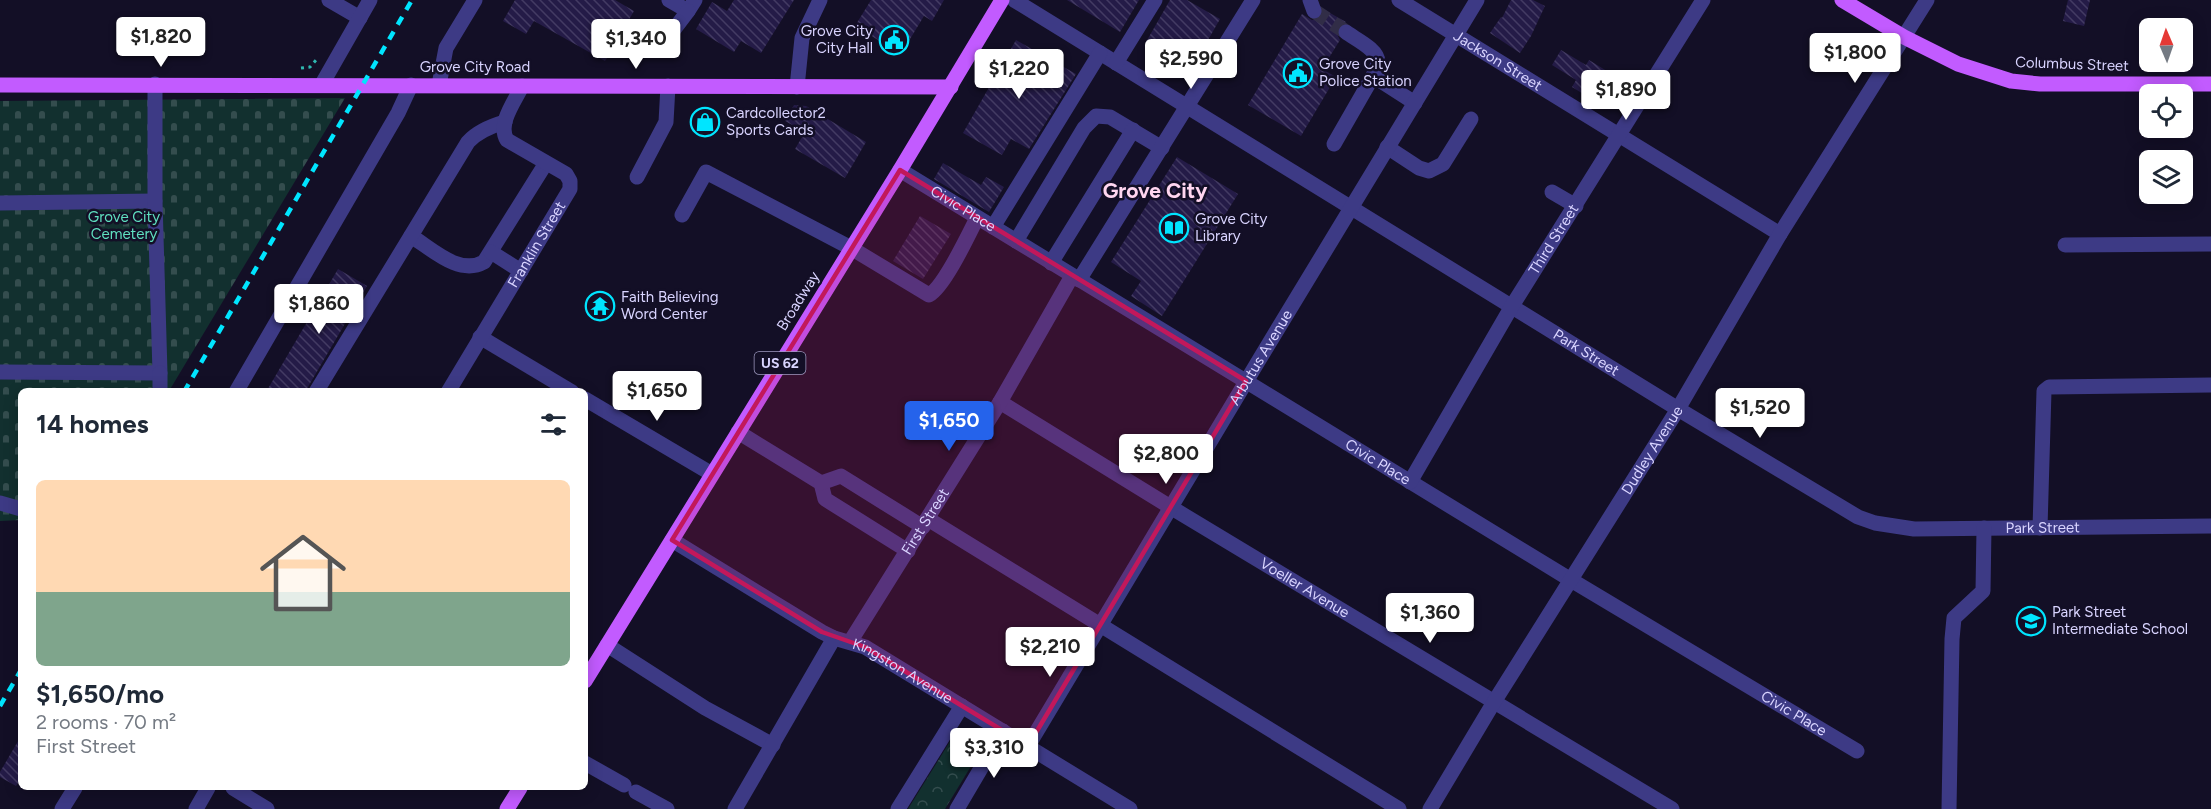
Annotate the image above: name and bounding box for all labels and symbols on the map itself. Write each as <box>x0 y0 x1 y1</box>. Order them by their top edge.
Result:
pin: $1,820 <box>112 17 210 68</box>
north arrow <box>2139 18 2193 72</box>
pin: $1,340 <box>587 19 685 70</box>
place label: Grove City City Hall <box>801 22 873 57</box>
public building icon: Grove City City Hall <box>878 24 910 56</box>
street label: Jackson Street <box>1450 27 1546 95</box>
pin: $1,800 <box>1806 33 1904 84</box>
pin: $2,590 <box>1142 39 1240 90</box>
pin: $1,220 <box>970 49 1068 100</box>
street label: Columbus Street <box>2015 53 2130 75</box>
place label: Grove City Police Station <box>1319 55 1412 90</box>
public building icon: Grove City Police Station <box>1282 57 1314 89</box>
street label: Grove City Road <box>420 58 530 76</box>
pin: $1,890 <box>1577 70 1675 121</box>
place label: Cardcollector2 Sports Cards <box>726 104 826 139</box>
shop icon: Cardcollector2 Sports Cards <box>689 106 721 138</box>
district label: Grove City <box>1103 178 1208 203</box>
street label: Civic Place <box>927 182 999 235</box>
street label: Franklin Street <box>504 198 570 291</box>
street label: Third Street <box>1525 200 1583 278</box>
park label: Grove City Cemetery <box>88 208 160 243</box>
place label: Grove City Library <box>1195 210 1267 245</box>
library icon: Grove City Library <box>1158 212 1190 244</box>
street label: Broadway <box>773 268 823 334</box>
pin: $1,860 <box>270 284 368 335</box>
place label: Faith Believing Word Center <box>621 288 719 323</box>
temple icon: Faith Believing Word Center <box>584 290 616 322</box>
street label: Arbutus Avenue <box>1225 306 1296 408</box>
street label: Park Street <box>1550 325 1623 380</box>
road number: US 62 <box>754 352 806 374</box>
pin: $1,650 <box>608 371 706 422</box>
pin: $1,520 <box>1711 388 1809 439</box>
pin: $1,650 <box>900 401 998 452</box>
street label: Dudley Avenue <box>1618 403 1687 498</box>
pin: $2,800 <box>1117 434 1215 485</box>
street label: Civic Place <box>1342 435 1414 489</box>
street label: First Street <box>898 485 953 558</box>
street label: Park Street <box>2005 518 2080 537</box>
street label: Voeller Avenue <box>1257 554 1353 622</box>
pin: $1,360 <box>1381 593 1479 644</box>
place label: Park Street Intermediate School <box>2052 603 2188 638</box>
school or university icon: Park Street Intermediate School <box>2015 605 2047 637</box>
pin: $2,210 <box>1001 627 1099 678</box>
street label: Kingston Avenue <box>850 635 956 708</box>
street label: Civic Place <box>1758 687 1830 740</box>
pin: $3,310 <box>945 728 1043 779</box>

